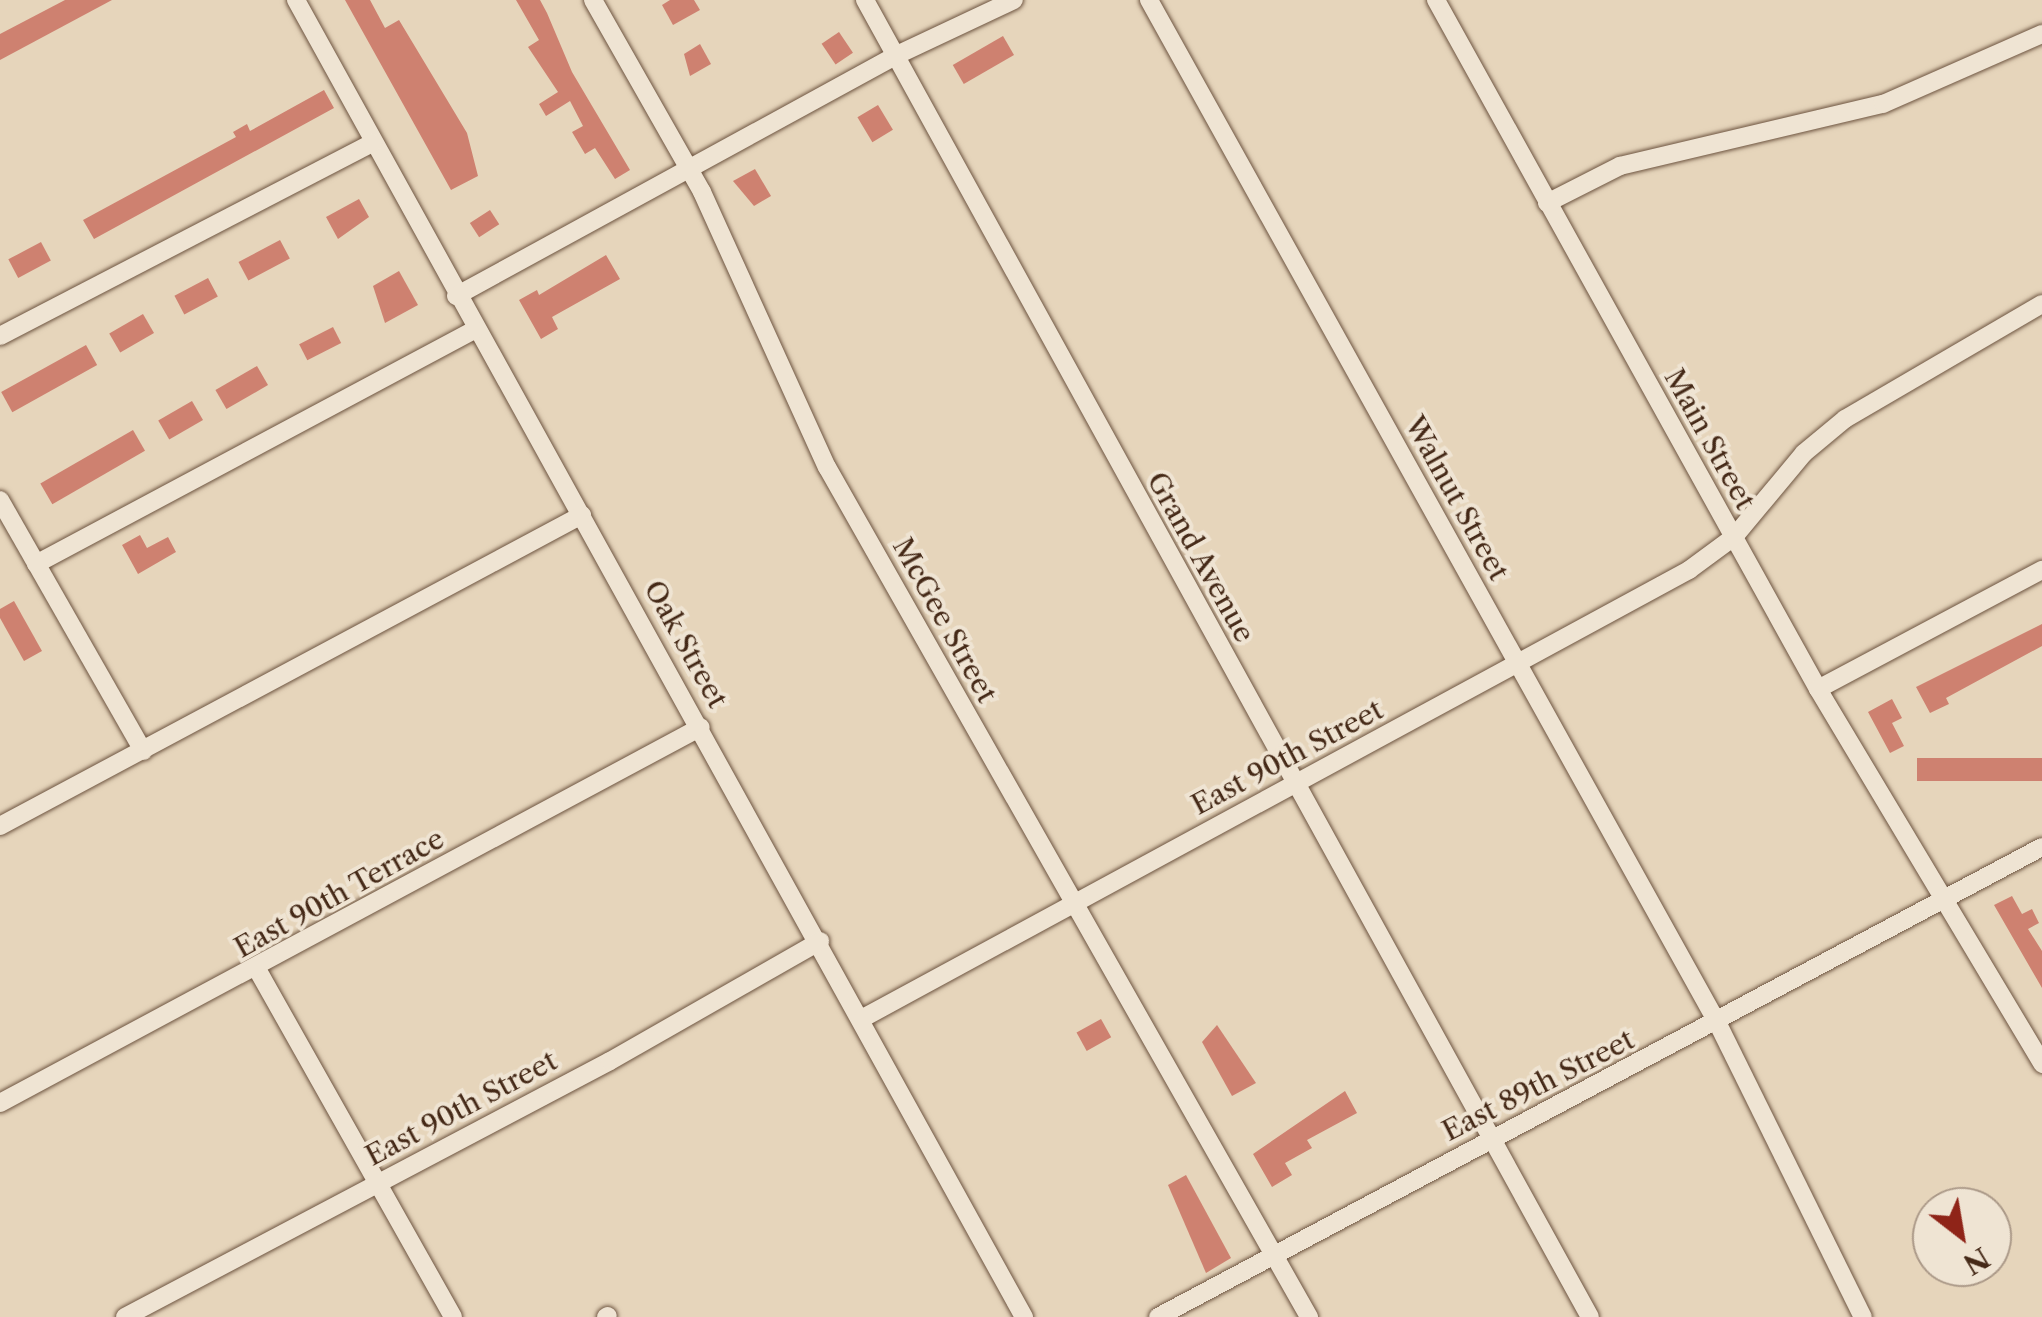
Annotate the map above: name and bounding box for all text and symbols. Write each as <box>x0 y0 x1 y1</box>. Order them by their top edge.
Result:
street label: Main Street <box>1658 363 1762 515</box>
street label: Walnut Street <box>1398 410 1516 586</box>
street label: Grand Avenue <box>1140 466 1262 648</box>
street label: McGee Street <box>886 532 1004 708</box>
street label: Oak Street <box>637 574 735 714</box>
street label: East 90th Street <box>1186 692 1388 822</box>
street label: East 90th Terrace <box>228 821 450 965</box>
street label: East 89th Street <box>1437 1022 1639 1148</box>
street label: East 90th Street <box>360 1043 562 1173</box>
north arrow <box>1912 1187 2012 1287</box>
text: N <box>1957 1240 1996 1282</box>

